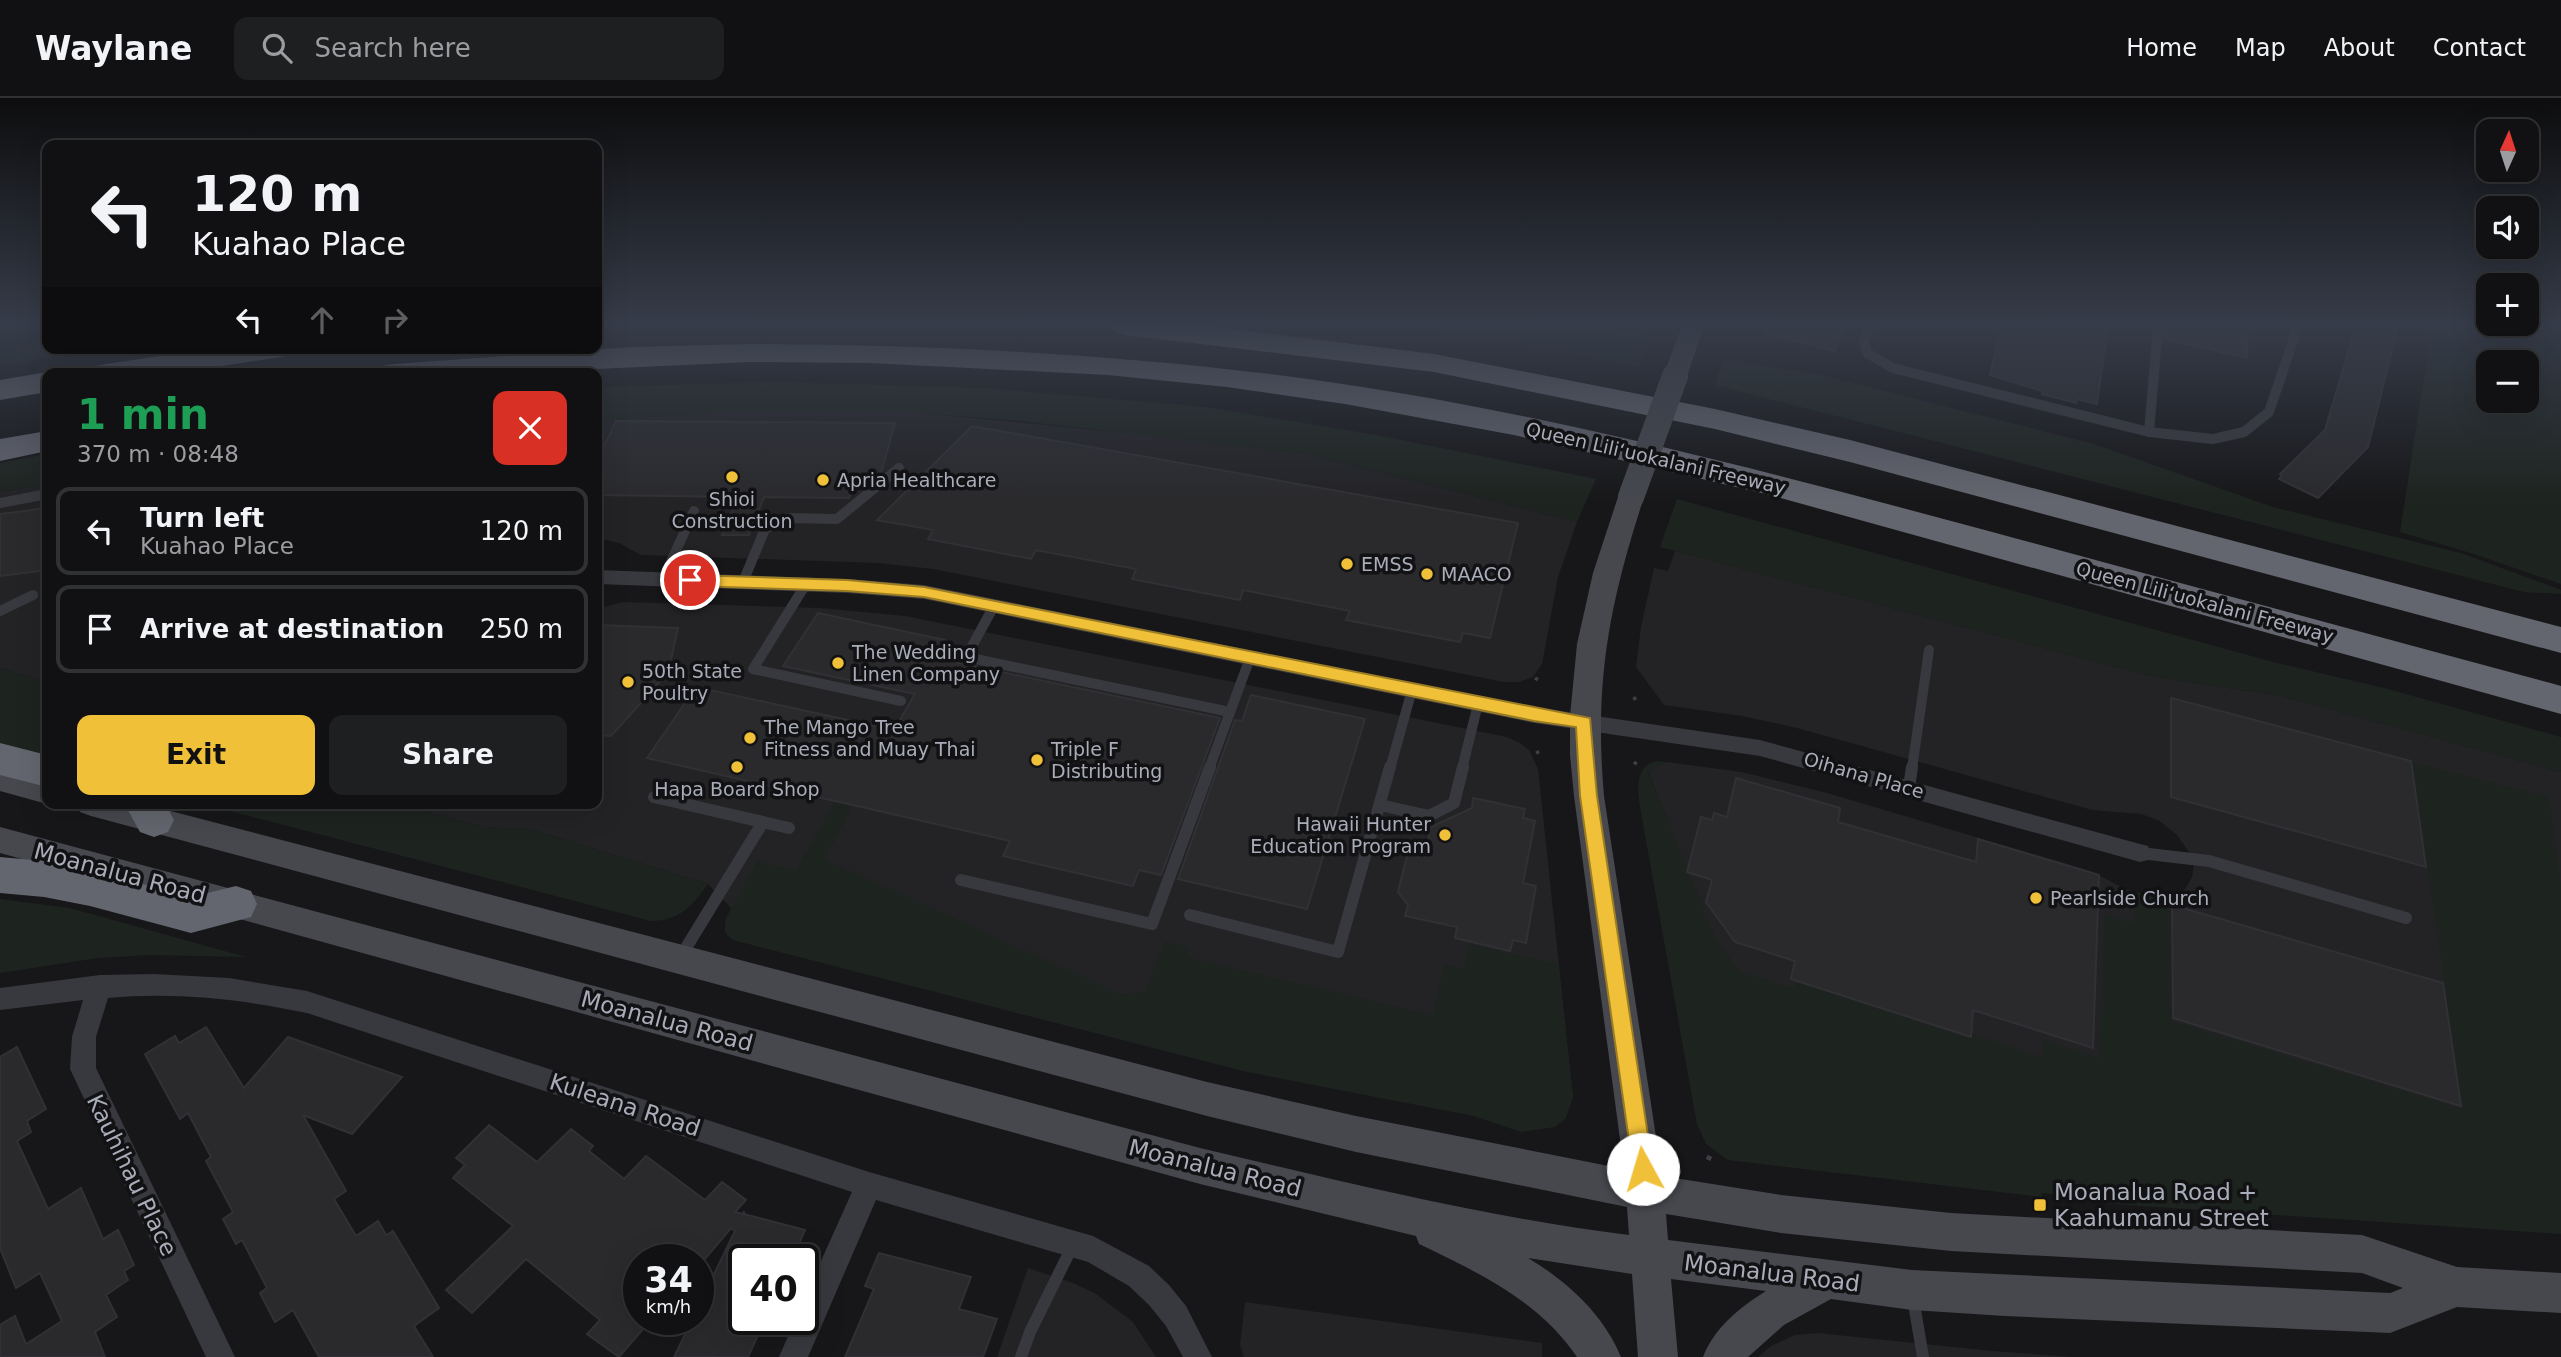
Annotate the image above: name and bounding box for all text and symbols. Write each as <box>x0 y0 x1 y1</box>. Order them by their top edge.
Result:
search box <box>234 17 724 80</box>
text: Waylane <box>35 29 192 68</box>
icon: search <box>258 29 296 67</box>
text: Search here <box>314 33 471 63</box>
text: Home <box>2126 34 2197 62</box>
text: Map <box>2235 34 2286 62</box>
text: About <box>2324 34 2395 62</box>
text: Contact <box>2433 34 2526 62</box>
north arrow <box>2476 119 2539 182</box>
map controls <box>2476 119 2539 413</box>
text: 120 m <box>192 166 362 223</box>
icon: left <box>77 168 168 259</box>
button: sound <box>2476 196 2539 259</box>
text: Kuahao Place <box>192 225 406 263</box>
button: + <box>2476 273 2539 336</box>
icon: left <box>230 301 268 339</box>
icon: ahead <box>303 301 341 339</box>
icon: right <box>376 301 414 339</box>
button: − <box>2476 350 2539 413</box>
text: 1 min <box>77 390 209 439</box>
button: close <box>493 391 567 465</box>
street label: Queen Liliʻuokalani Freeway <box>1524 417 1788 499</box>
text: 370 m · 08:48 <box>77 441 239 467</box>
marker: Shioi Construction <box>724 469 740 485</box>
place label: Apria Healthcare <box>837 469 996 491</box>
marker: Apria Healthcare <box>815 472 831 488</box>
place label: Shioi Construction <box>672 488 792 532</box>
text: Turn left <box>140 503 264 533</box>
icon: left <box>81 512 119 550</box>
text: 120 m <box>480 516 563 546</box>
text: Kuahao Place <box>140 533 294 559</box>
pin <box>660 550 720 610</box>
place label: EMSS <box>1361 553 1414 575</box>
marker: EMSS <box>1339 556 1355 572</box>
street label: Queen Liliʻuokalani Freeway <box>2074 557 2336 647</box>
icon: arrive <box>671 561 709 599</box>
place label: MAACO <box>1441 563 1512 585</box>
marker: MAACO <box>1419 566 1435 582</box>
icon: arrive <box>81 610 119 648</box>
text: Arrive at destination <box>140 614 444 644</box>
text: 250 m <box>480 614 563 644</box>
place label: The Wedding Linen Company <box>851 641 1000 685</box>
marker: The Wedding Linen Company <box>830 655 846 671</box>
place label: 50th State Poultry <box>642 660 742 704</box>
marker: 50th State Poultry <box>620 674 636 690</box>
button: Exit <box>77 715 315 795</box>
button: Share <box>329 715 567 795</box>
place label: The Mango Tree Fitness and Muay Thai <box>763 716 976 760</box>
marker: The Mango Tree Fitness and Muay Thai <box>742 730 758 746</box>
place label: Triple F Distributing <box>1050 738 1162 782</box>
street label: Oihana Place <box>1801 747 1927 803</box>
marker: Triple F Distributing <box>1029 752 1045 768</box>
marker: Hapa Board Shop <box>729 759 745 775</box>
place label: Hapa Board Shop <box>654 778 820 800</box>
place label: Hawaii Hunter Education Program <box>1250 813 1431 857</box>
marker: Hawaii Hunter Education Program <box>1437 827 1453 843</box>
street label: Moanalua Road <box>31 838 209 908</box>
place label: Pearlside Church <box>2050 887 2209 909</box>
marker: Pearlside Church <box>2028 890 2044 906</box>
street label: Moanalua Road <box>578 986 756 1056</box>
street label: Kuleana Road <box>546 1068 704 1142</box>
street label: Kauhihau Place <box>82 1090 182 1260</box>
position arrow <box>1606 1132 1680 1206</box>
street label: Moanalua Road <box>1126 1134 1304 1202</box>
place label: Moanalua Road + Kaahumanu Street <box>2054 1179 2269 1231</box>
marker: Moanalua Road + Kaahumanu Street <box>2032 1197 2048 1213</box>
speed limit sign: 40 <box>728 1244 819 1335</box>
street label: Moanalua Road <box>1683 1249 1861 1297</box>
text: 34 <box>644 1260 693 1300</box>
text: km/h <box>646 1296 691 1317</box>

